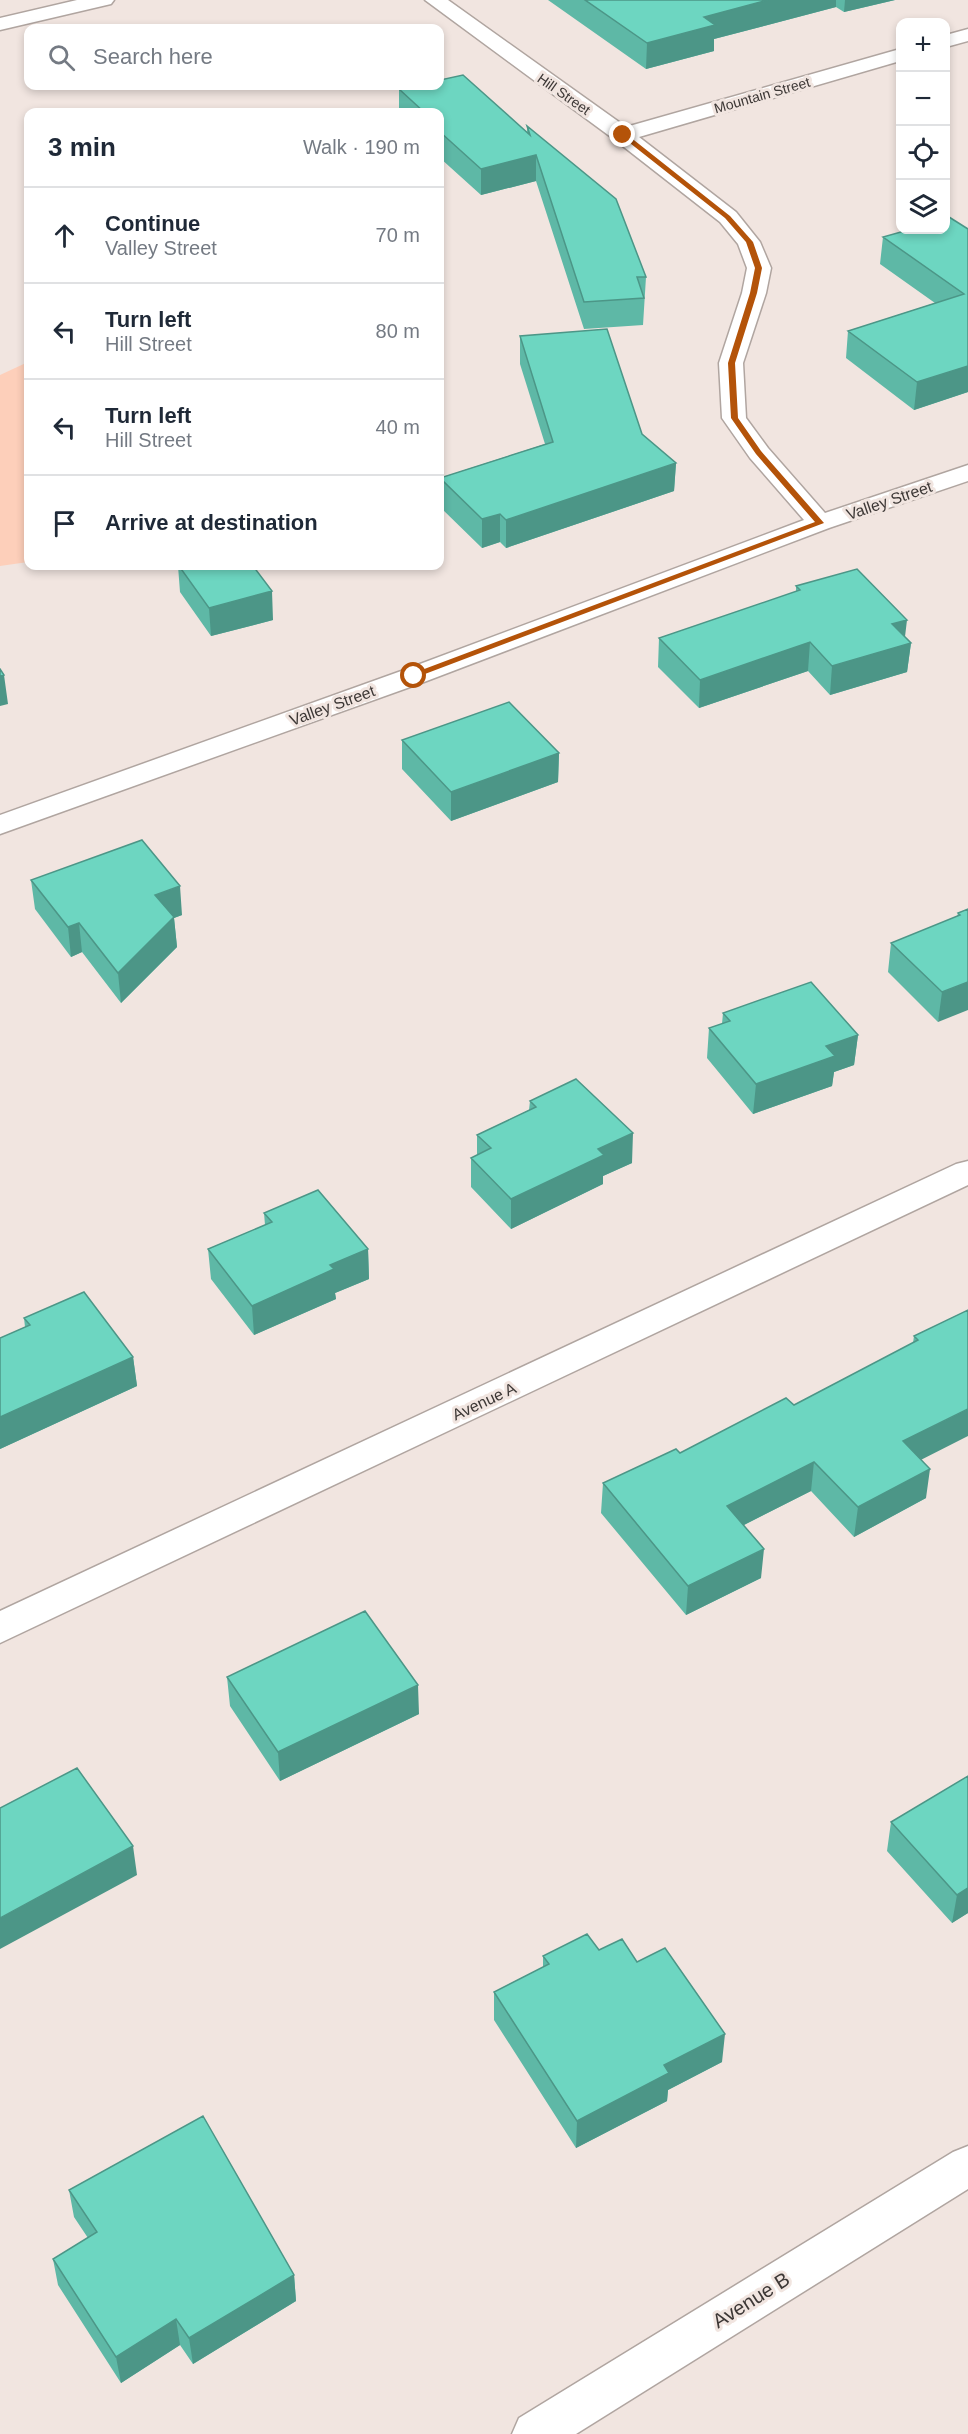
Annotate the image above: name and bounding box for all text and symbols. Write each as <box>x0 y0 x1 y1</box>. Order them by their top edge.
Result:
map controls <box>896 18 950 234</box>
button: + <box>896 18 950 72</box>
search box <box>24 24 444 90</box>
icon: search <box>45 41 78 74</box>
text: Search here <box>93 44 213 69</box>
street label: Hill Street <box>535 70 594 118</box>
button: − <box>896 72 950 126</box>
street label: Mountain Street <box>712 74 812 116</box>
route end <box>609 121 635 147</box>
button: locate <box>896 126 950 180</box>
text: 3 min <box>48 132 116 162</box>
text: Walk · 190 m <box>303 136 420 158</box>
button: layers <box>896 180 950 234</box>
text: Continue <box>105 211 200 236</box>
icon: ahead <box>48 219 81 252</box>
text: 70 m <box>376 224 420 246</box>
text: Valley Street <box>105 237 217 259</box>
text: Turn left <box>105 307 191 332</box>
icon: left <box>48 315 81 348</box>
text: 80 m <box>376 320 420 342</box>
text: Hill Street <box>105 333 192 355</box>
text: Turn left <box>105 403 191 428</box>
icon: left <box>48 411 81 444</box>
text: 40 m <box>376 416 420 438</box>
text: Hill Street <box>105 429 192 451</box>
street label: Valley Street <box>844 478 935 523</box>
icon: arrive <box>48 507 81 540</box>
text: Arrive at destination <box>105 510 318 535</box>
route start <box>400 662 426 688</box>
street label: Valley Street <box>287 682 378 729</box>
street label: Avenue A <box>450 1379 519 1424</box>
street label: Avenue B <box>709 2268 793 2332</box>

